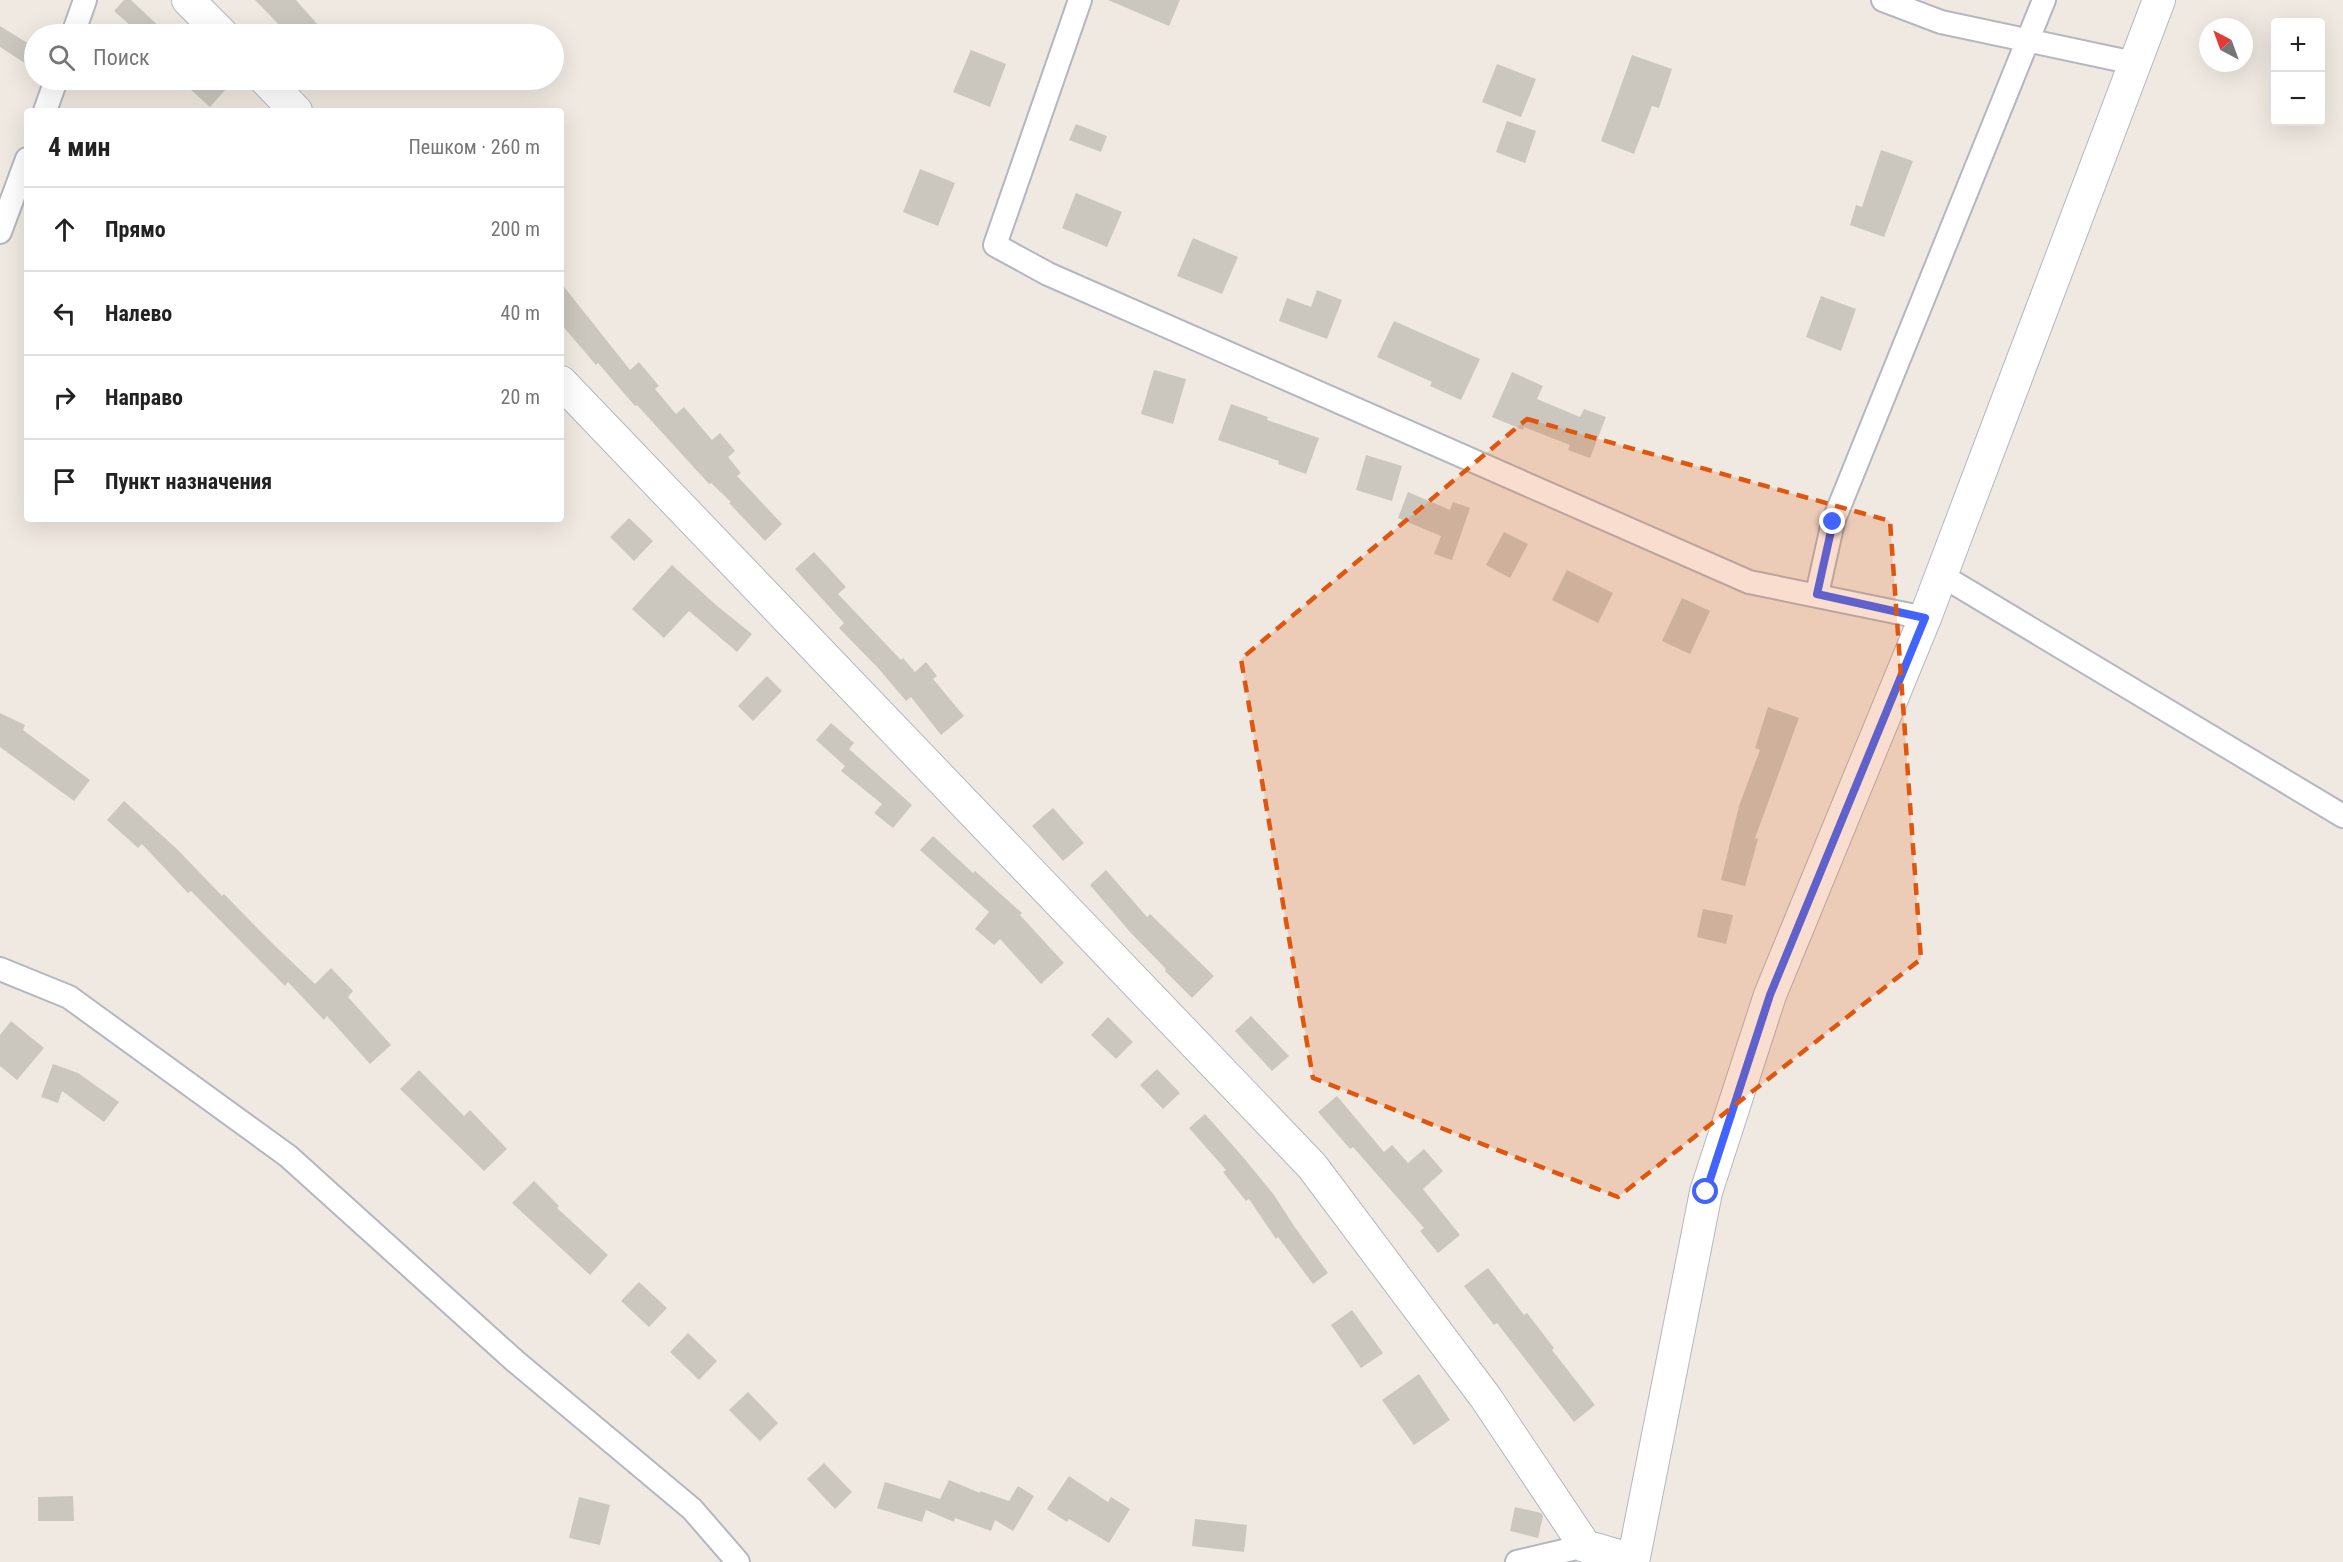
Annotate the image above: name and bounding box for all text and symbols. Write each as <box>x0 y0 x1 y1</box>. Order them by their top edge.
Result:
north arrow <box>2199 18 2253 72</box>
map controls <box>2271 18 2325 126</box>
button: + <box>2271 18 2325 72</box>
search box <box>24 24 564 90</box>
icon: search <box>45 41 78 74</box>
text: Поиск <box>93 45 150 70</box>
button: − <box>2271 72 2325 126</box>
text: 4 мин <box>48 132 110 162</box>
text: Пешком · 260 m <box>408 135 540 159</box>
icon: ahead <box>48 213 81 246</box>
text: Прямо <box>105 217 166 242</box>
text: 200 m <box>491 217 540 241</box>
icon: left <box>48 297 81 330</box>
text: Налево <box>105 301 172 326</box>
text: 40 m <box>501 301 540 325</box>
icon: right <box>48 381 81 414</box>
text: Направо <box>105 385 183 410</box>
text: 20 m <box>501 385 540 409</box>
icon: arrive <box>48 465 81 498</box>
text: Пункт назначения <box>105 469 272 494</box>
route end <box>1819 508 1845 534</box>
route start <box>1692 1178 1718 1204</box>

